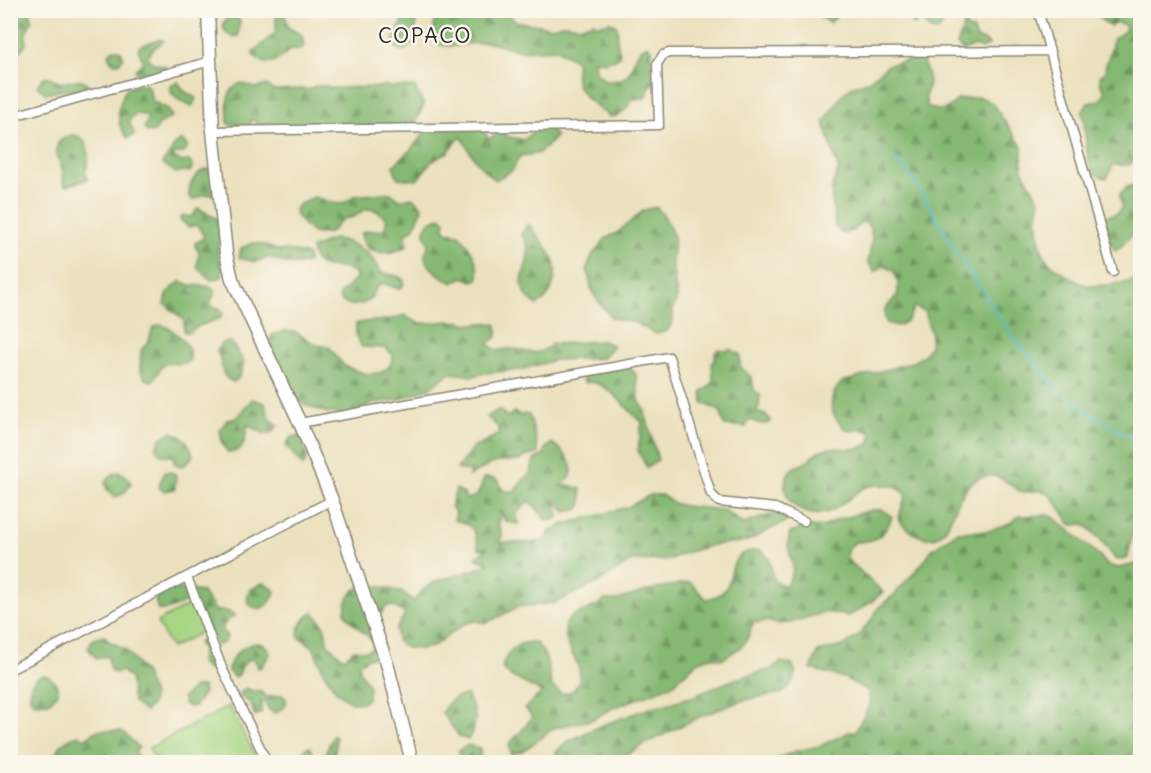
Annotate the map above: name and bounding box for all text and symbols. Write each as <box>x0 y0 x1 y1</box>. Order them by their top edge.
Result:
district label: COPACO <box>378 22 472 49</box>

